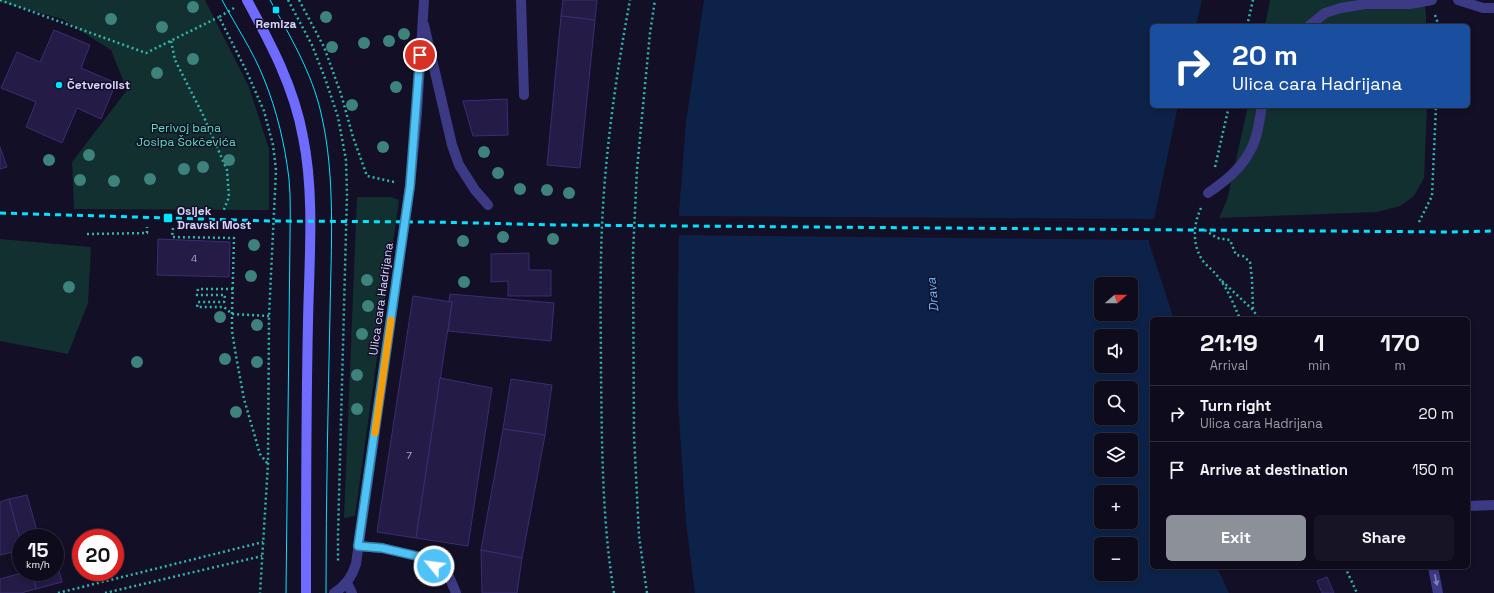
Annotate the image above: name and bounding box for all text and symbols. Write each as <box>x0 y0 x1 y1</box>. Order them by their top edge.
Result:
marker: Remiza <box>271 5 281 15</box>
place label: Remiza <box>255 16 297 32</box>
text: 20 m <box>1232 37 1298 73</box>
pin <box>403 38 437 72</box>
icon: right <box>1166 40 1218 92</box>
icon: arrive <box>409 44 431 66</box>
text: Ulica cara Hadrijana <box>1232 72 1402 95</box>
place label: Četverolist <box>67 77 130 93</box>
marker: Četverolist <box>54 80 64 90</box>
park label: Perivoj bana Josipa Šokčevića <box>136 120 236 150</box>
place label: Osijek Dravski Most <box>177 203 252 233</box>
marker: Osijek Dravski Most <box>162 212 174 224</box>
street label: Ulica cara Hadrijana <box>365 242 397 356</box>
house number: 4 <box>191 252 197 265</box>
water label: Drava <box>922 276 942 313</box>
north arrow <box>1094 277 1138 321</box>
map controls <box>1094 277 1138 581</box>
text: 21:19 <box>1200 327 1258 358</box>
text: 1 <box>1314 327 1325 358</box>
text: 170 <box>1380 327 1420 358</box>
button: sound <box>1094 329 1138 373</box>
text: Arrival <box>1210 357 1248 374</box>
text: min <box>1308 357 1330 374</box>
text: m <box>1395 357 1406 374</box>
button: search <box>1094 381 1138 425</box>
text: Turn right <box>1200 396 1271 415</box>
icon: right <box>1166 403 1188 425</box>
text: 20 m <box>1419 404 1454 423</box>
text: Ulica cara Hadrijana <box>1200 415 1323 432</box>
button: layers <box>1094 433 1138 477</box>
house number: 7 <box>406 449 412 462</box>
icon: arrive <box>1166 459 1188 481</box>
text: Arrive at destination <box>1200 460 1348 479</box>
text: 150 m <box>1412 460 1454 479</box>
button: + <box>1094 485 1138 529</box>
button: Exit <box>1166 515 1306 561</box>
button: Share <box>1314 515 1454 561</box>
speed limit sign: 20 <box>72 529 124 581</box>
text: 15 <box>27 537 49 563</box>
button: − <box>1094 537 1138 581</box>
position arrow <box>413 545 455 587</box>
text: km/h <box>26 558 50 571</box>
one-way arrow <box>1433 574 1439 586</box>

